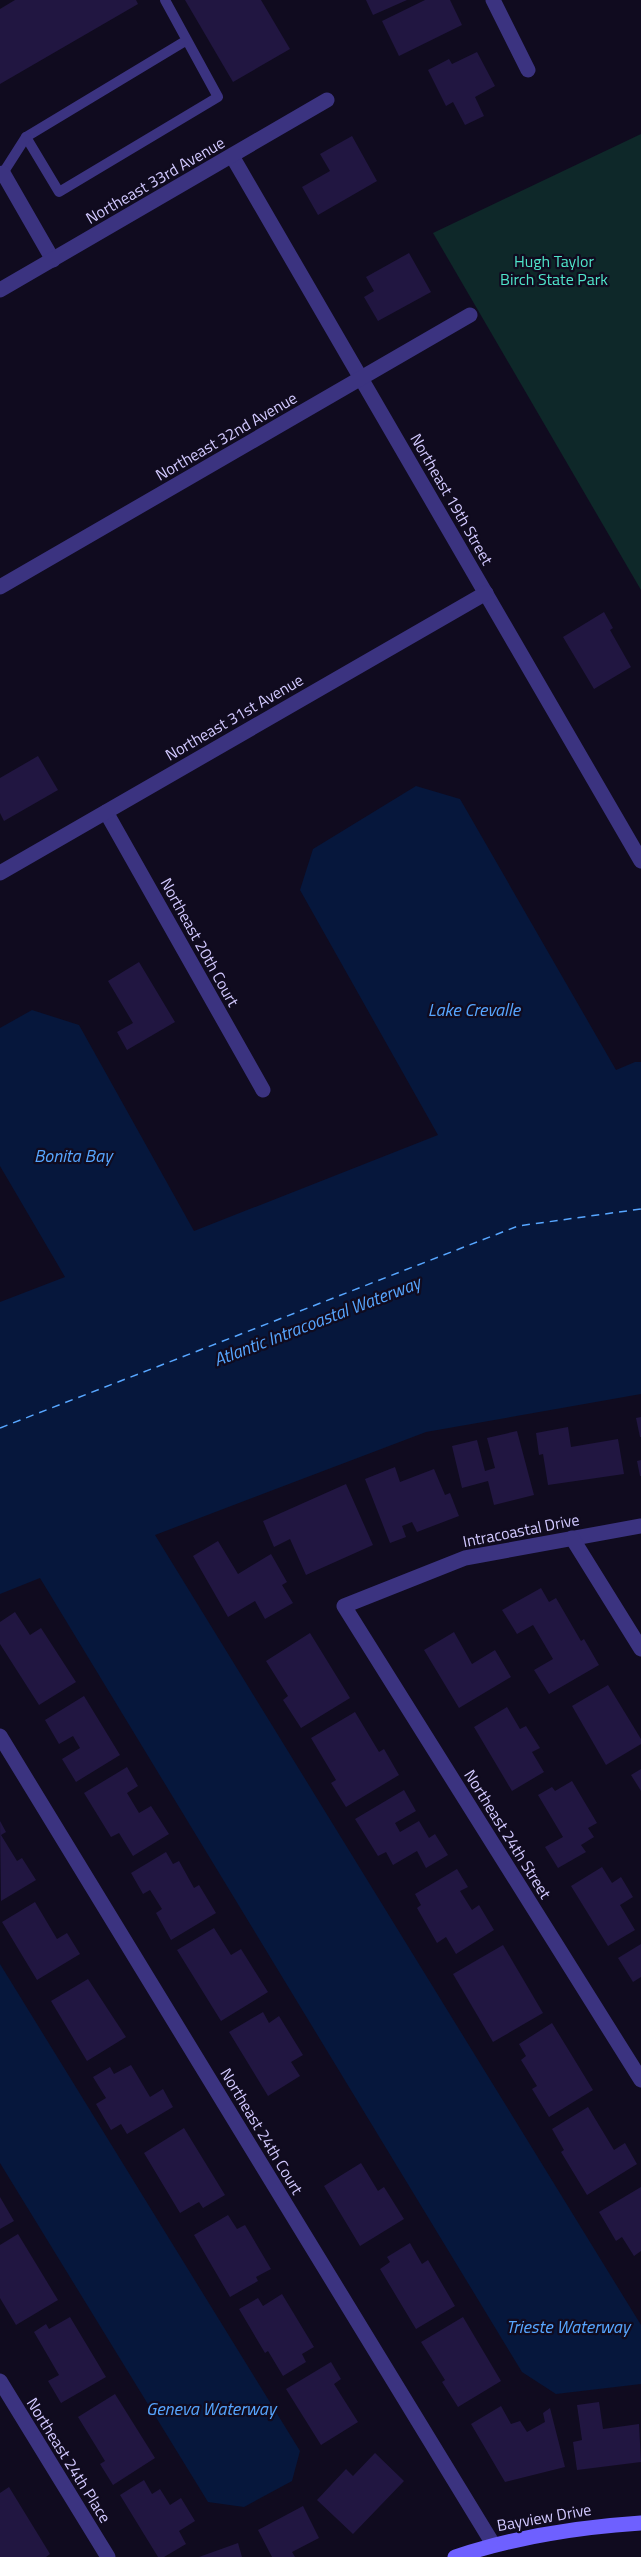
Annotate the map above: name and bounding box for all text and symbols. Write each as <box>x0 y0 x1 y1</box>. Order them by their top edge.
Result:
street label: Northeast 33rd Avenue <box>81 130 229 230</box>
park label: Hugh Taylor Birch State Park <box>500 249 608 291</box>
street label: Northeast 32nd Avenue <box>151 386 301 486</box>
street label: Northeast 19th Street <box>404 429 500 570</box>
street label: Northeast 31st Avenue <box>160 668 308 766</box>
street label: Northeast 20th Court <box>155 873 246 1011</box>
water label: Lake Crevalle <box>428 996 522 1023</box>
water label: Bonita Bay <box>34 1142 114 1169</box>
water label: Atlantic Intracoastal Waterway <box>210 1268 426 1373</box>
street label: Intracoastal Drive <box>461 1507 581 1553</box>
street label: Northeast 24th Street <box>458 1765 558 1904</box>
street label: Northeast 24th Court <box>215 2063 310 2199</box>
water label: Trieste Waterway <box>506 2313 632 2340</box>
street label: Northeast 24th Place <box>21 2393 117 2527</box>
water label: Geneva Waterway <box>146 2395 278 2422</box>
street label: Bayview Drive <box>495 2497 593 2537</box>

